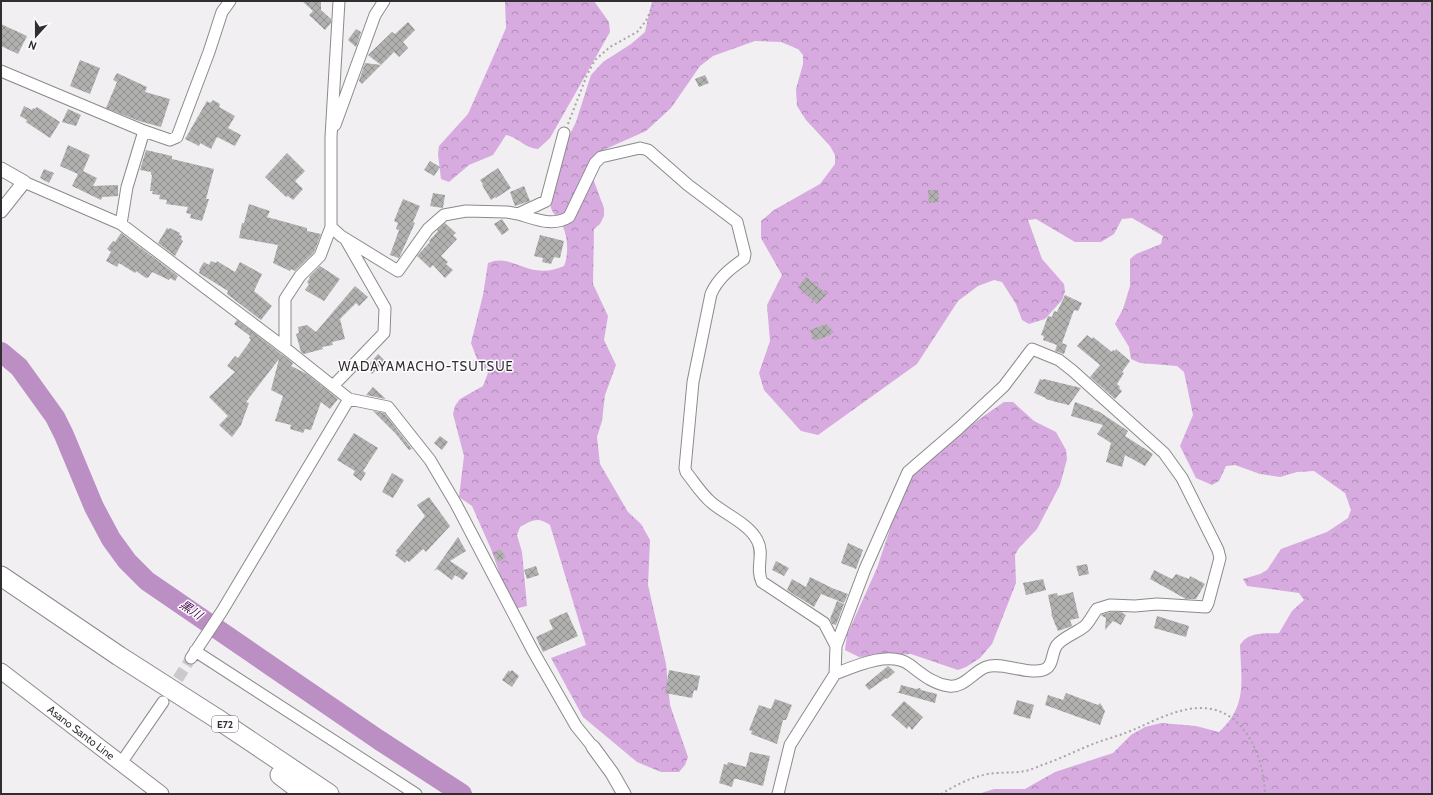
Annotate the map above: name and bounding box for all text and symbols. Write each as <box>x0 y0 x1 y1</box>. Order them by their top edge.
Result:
north arrow <box>16 16 56 56</box>
text: N <box>26 37 39 53</box>
district label: WADAYAMACHO-TSUTSUE <box>338 358 514 374</box>
water label: 黒川 <box>177 597 207 624</box>
street label: Asano Santo Line <box>45 702 118 763</box>
road number: E72 <box>212 716 238 732</box>

